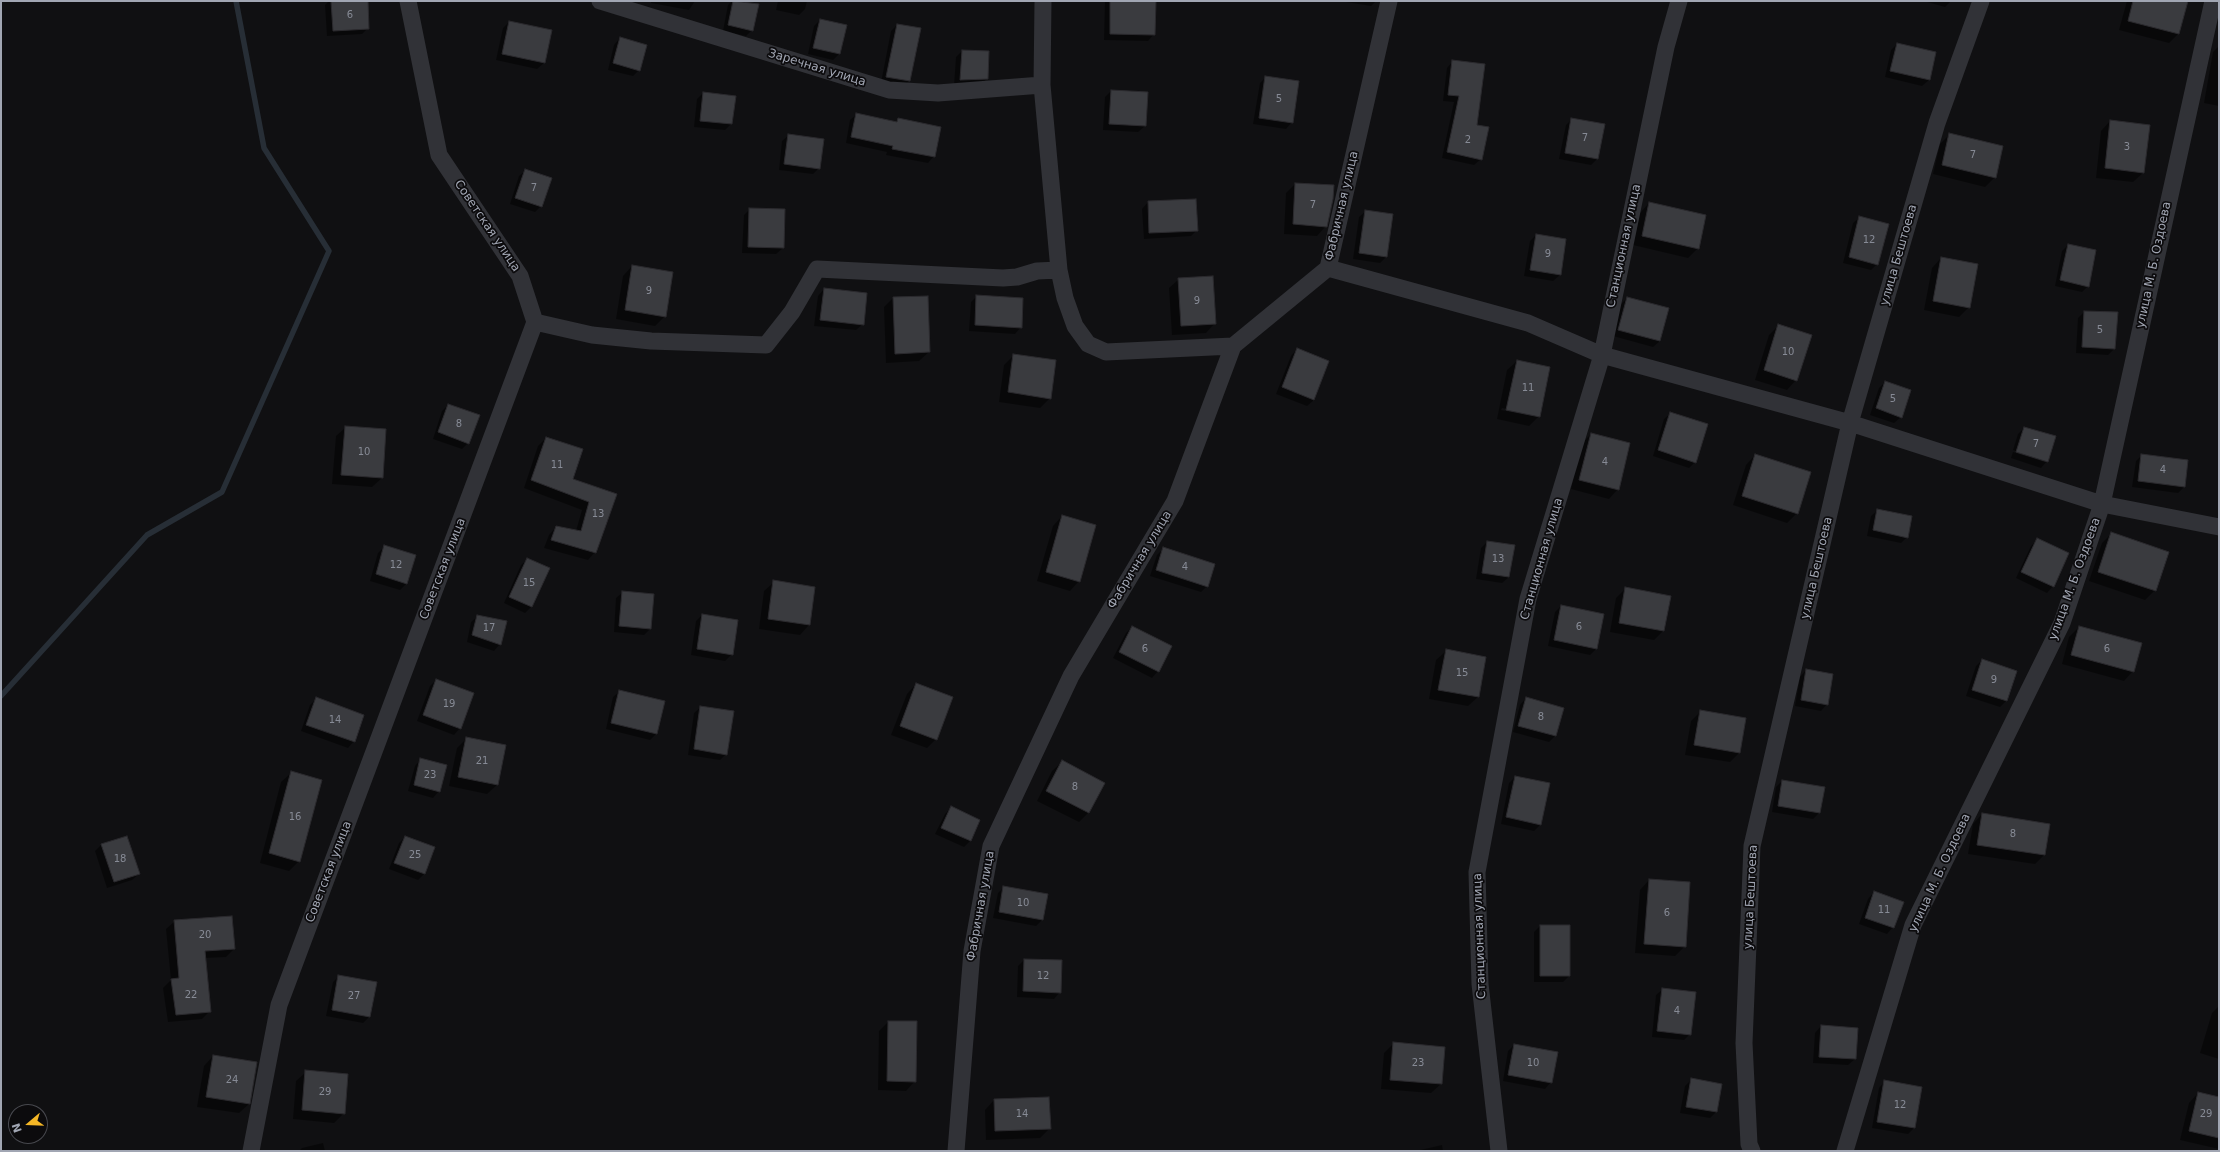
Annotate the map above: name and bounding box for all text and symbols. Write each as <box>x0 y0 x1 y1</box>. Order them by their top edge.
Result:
house number: 6 <box>347 9 353 21</box>
street label: Заречная улица <box>766 46 868 90</box>
house number: 5 <box>1276 93 1282 105</box>
house number: 7 <box>1582 132 1588 144</box>
house number: 2 <box>1465 134 1471 146</box>
house number: 3 <box>2124 141 2130 153</box>
house number: 7 <box>1970 149 1976 161</box>
street label: Фабричная улица <box>1322 150 1362 262</box>
street label: Советская улица <box>451 177 523 275</box>
house number: 7 <box>531 182 537 194</box>
street label: Станционная улица <box>1604 183 1644 309</box>
house number: 7 <box>1310 199 1316 211</box>
street label: улица М. Б. Оздоева <box>2134 200 2174 330</box>
street label: улица Бештоева <box>1878 203 1920 307</box>
house number: 12 <box>1863 234 1875 246</box>
house number: 9 <box>1545 248 1551 260</box>
house number: 9 <box>646 285 652 297</box>
house number: 9 <box>1194 295 1200 307</box>
house number: 5 <box>2097 324 2103 336</box>
house number: 10 <box>1782 346 1794 358</box>
house number: 11 <box>1522 382 1534 394</box>
house number: 5 <box>1890 393 1896 405</box>
house number: 8 <box>456 418 462 430</box>
house number: 7 <box>2033 438 2039 450</box>
house number: 10 <box>358 446 370 458</box>
house number: 4 <box>1602 456 1608 468</box>
house number: 11 <box>551 459 563 471</box>
house number: 4 <box>2160 464 2166 476</box>
street label: Станционная улица <box>1518 496 1566 622</box>
house number: 13 <box>592 508 604 520</box>
street label: Фабричная улица <box>1105 508 1175 612</box>
street label: улица Бештоева <box>1798 515 1836 621</box>
street label: Советская улица <box>417 516 469 622</box>
street label: улица М. Б. Оздоева <box>2046 516 2104 642</box>
house number: 13 <box>1492 553 1504 565</box>
house number: 12 <box>390 559 402 571</box>
house number: 4 <box>1182 561 1188 573</box>
house number: 15 <box>523 577 535 589</box>
house number: 6 <box>1576 621 1582 633</box>
house number: 17 <box>483 622 495 634</box>
house number: 6 <box>1142 643 1148 655</box>
house number: 6 <box>2104 643 2110 655</box>
house number: 15 <box>1456 667 1468 679</box>
house number: 9 <box>1991 674 1997 686</box>
house number: 19 <box>443 698 455 710</box>
house number: 8 <box>1538 711 1544 723</box>
house number: 14 <box>329 714 341 726</box>
house number: 21 <box>476 755 488 767</box>
house number: 23 <box>424 769 436 781</box>
house number: 8 <box>1072 781 1078 793</box>
house number: 16 <box>289 811 301 823</box>
street label: улица М. Б. Оздоева <box>1906 811 1974 935</box>
street label: Советская улица <box>303 819 355 925</box>
house number: 8 <box>2010 828 2016 840</box>
street label: улица Бештоева <box>1741 844 1761 950</box>
house number: 25 <box>409 849 421 861</box>
street label: Фабричная улица <box>964 850 998 962</box>
house number: 18 <box>114 853 126 865</box>
street label: Станционная улица <box>1471 873 1489 999</box>
house number: 10 <box>1017 897 1029 909</box>
house number: 11 <box>1878 904 1890 916</box>
house number: 6 <box>1664 907 1670 919</box>
house number: 20 <box>199 929 211 941</box>
house number: 12 <box>1037 970 1049 982</box>
house number: 22 <box>185 989 197 1001</box>
house number: 27 <box>348 990 360 1002</box>
house number: 4 <box>1674 1005 1680 1017</box>
house number: 23 <box>1412 1057 1424 1069</box>
house number: 10 <box>1527 1057 1539 1069</box>
house number: 24 <box>226 1074 238 1086</box>
house number: 29 <box>319 1086 331 1098</box>
house number: 12 <box>1894 1099 1906 1111</box>
north arrow <box>8 1104 48 1144</box>
house number: 14 <box>1016 1108 1028 1120</box>
house number: 29 <box>2200 1108 2212 1120</box>
text: N <box>9 1121 25 1134</box>

